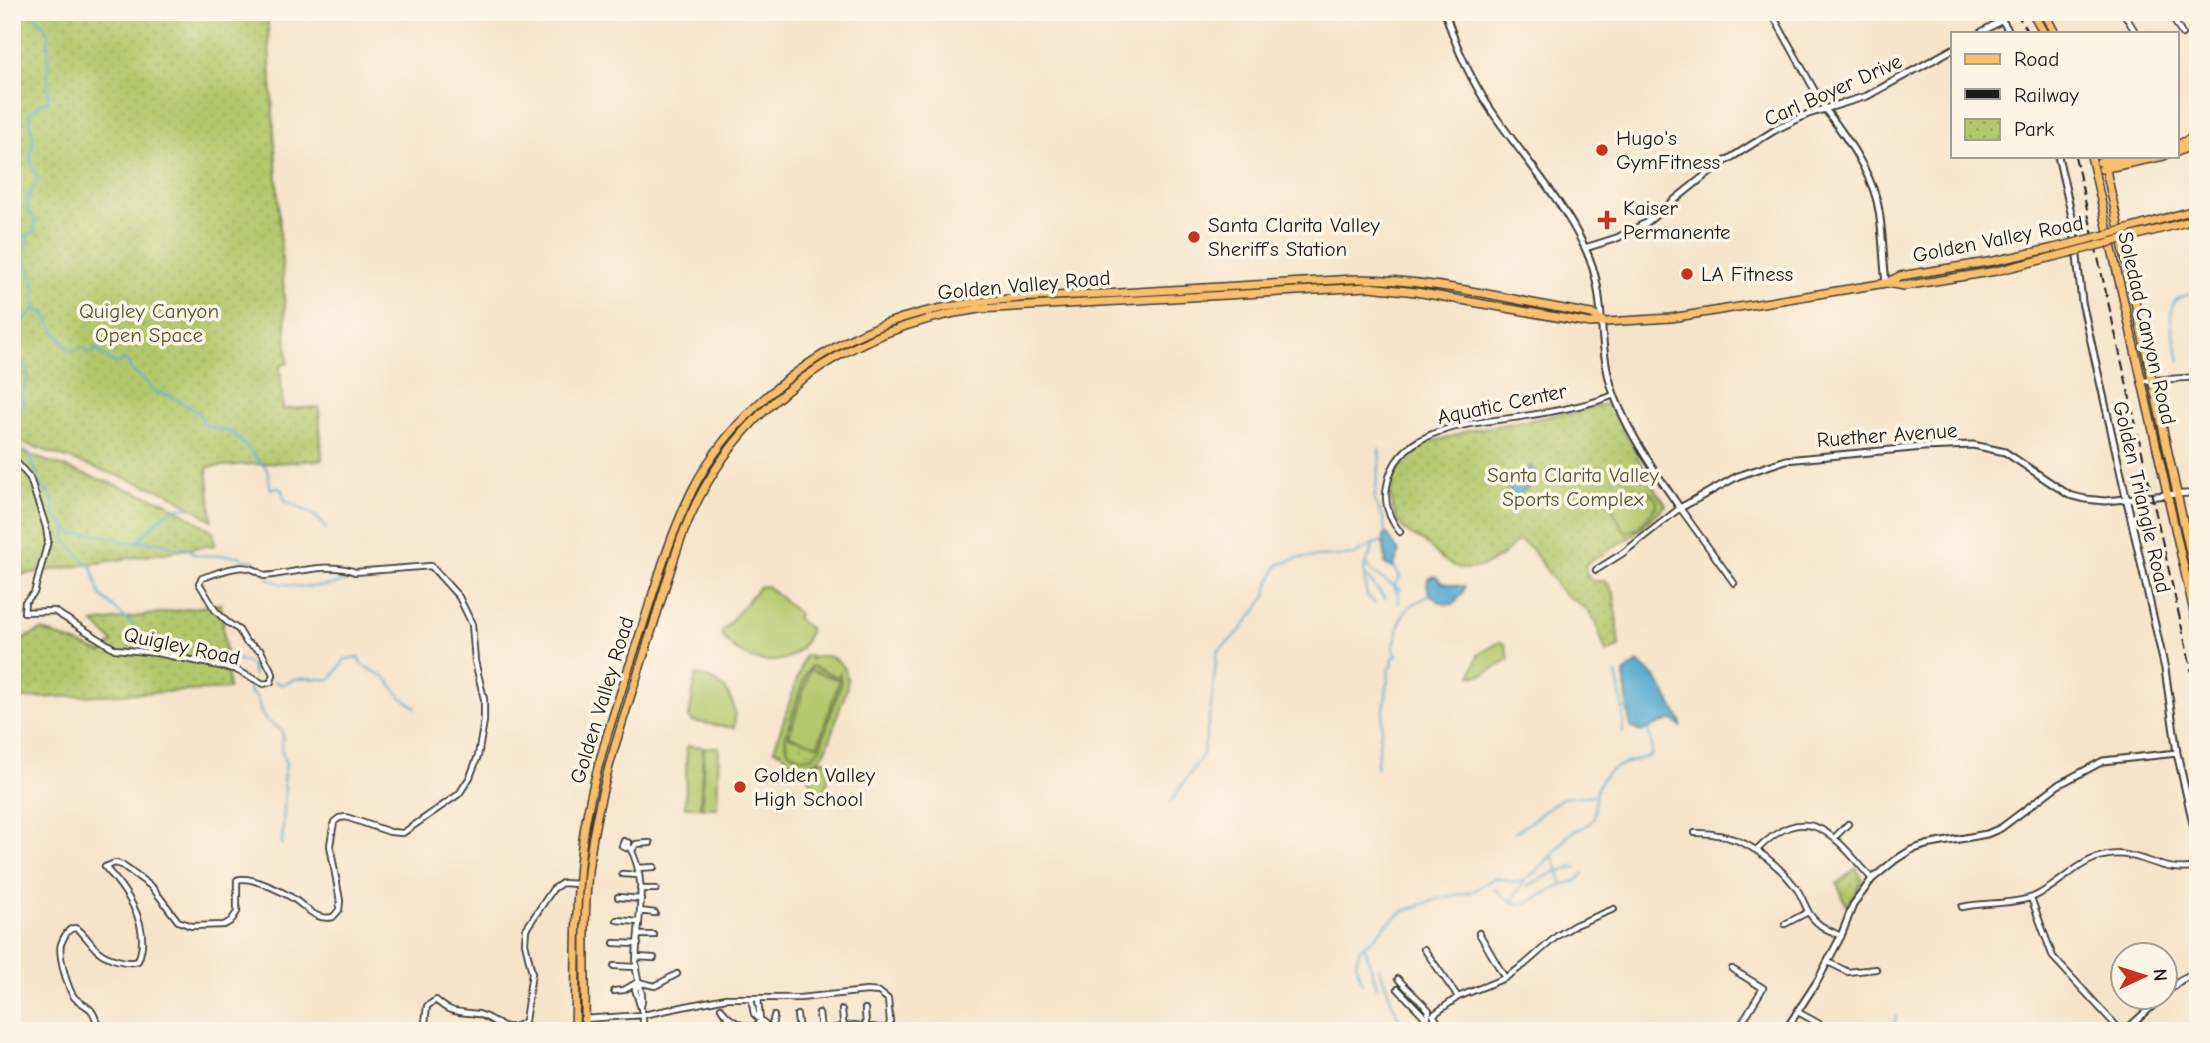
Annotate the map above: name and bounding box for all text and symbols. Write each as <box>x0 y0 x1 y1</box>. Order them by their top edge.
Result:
legend <box>1951 32 2178 158</box>
text: Road <box>2014 47 2059 71</box>
street label: Carl Boyer Drive <box>1761 49 1905 131</box>
text: Railway <box>2014 83 2079 107</box>
text: Park <box>2014 117 2054 141</box>
place label: Hugo's GymFitness <box>1616 126 1720 174</box>
marker: Hugo's GymFitness <box>1594 142 1610 158</box>
place label: Kaiser Permanente <box>1623 196 1731 244</box>
marker: Kaiser Permanente <box>1597 210 1617 230</box>
street label: Golden Valley Road <box>1911 211 2085 267</box>
place label: Santa Clarita Valley Sheriff’s Station <box>1208 213 1381 261</box>
marker: Santa Clarita Valley Sheriff’s Station <box>1186 229 1202 245</box>
street label: Soledad Canyon Road <box>2113 229 2181 427</box>
place label: LA Fitness <box>1701 262 1793 286</box>
street label: Golden Valley Road <box>937 265 1111 305</box>
marker: LA Fitness <box>1679 266 1695 282</box>
park label: Quigley Canyon Open Space <box>79 299 219 347</box>
street label: Aquatic Center <box>1435 378 1570 429</box>
street label: Golden Triangle Road <box>2108 399 2176 595</box>
street label: Ruether Avenue <box>1816 418 1958 452</box>
park label: Santa Clarita Valley Sports Complex <box>1487 463 1660 511</box>
street label: Golden Valley Road <box>565 614 639 786</box>
street label: Quigley Road <box>122 622 242 670</box>
place label: Golden Valley High School <box>754 763 876 811</box>
marker: Golden Valley High School <box>732 779 748 795</box>
north arrow <box>2108 942 2178 1012</box>
text: N <box>2149 968 2171 982</box>

